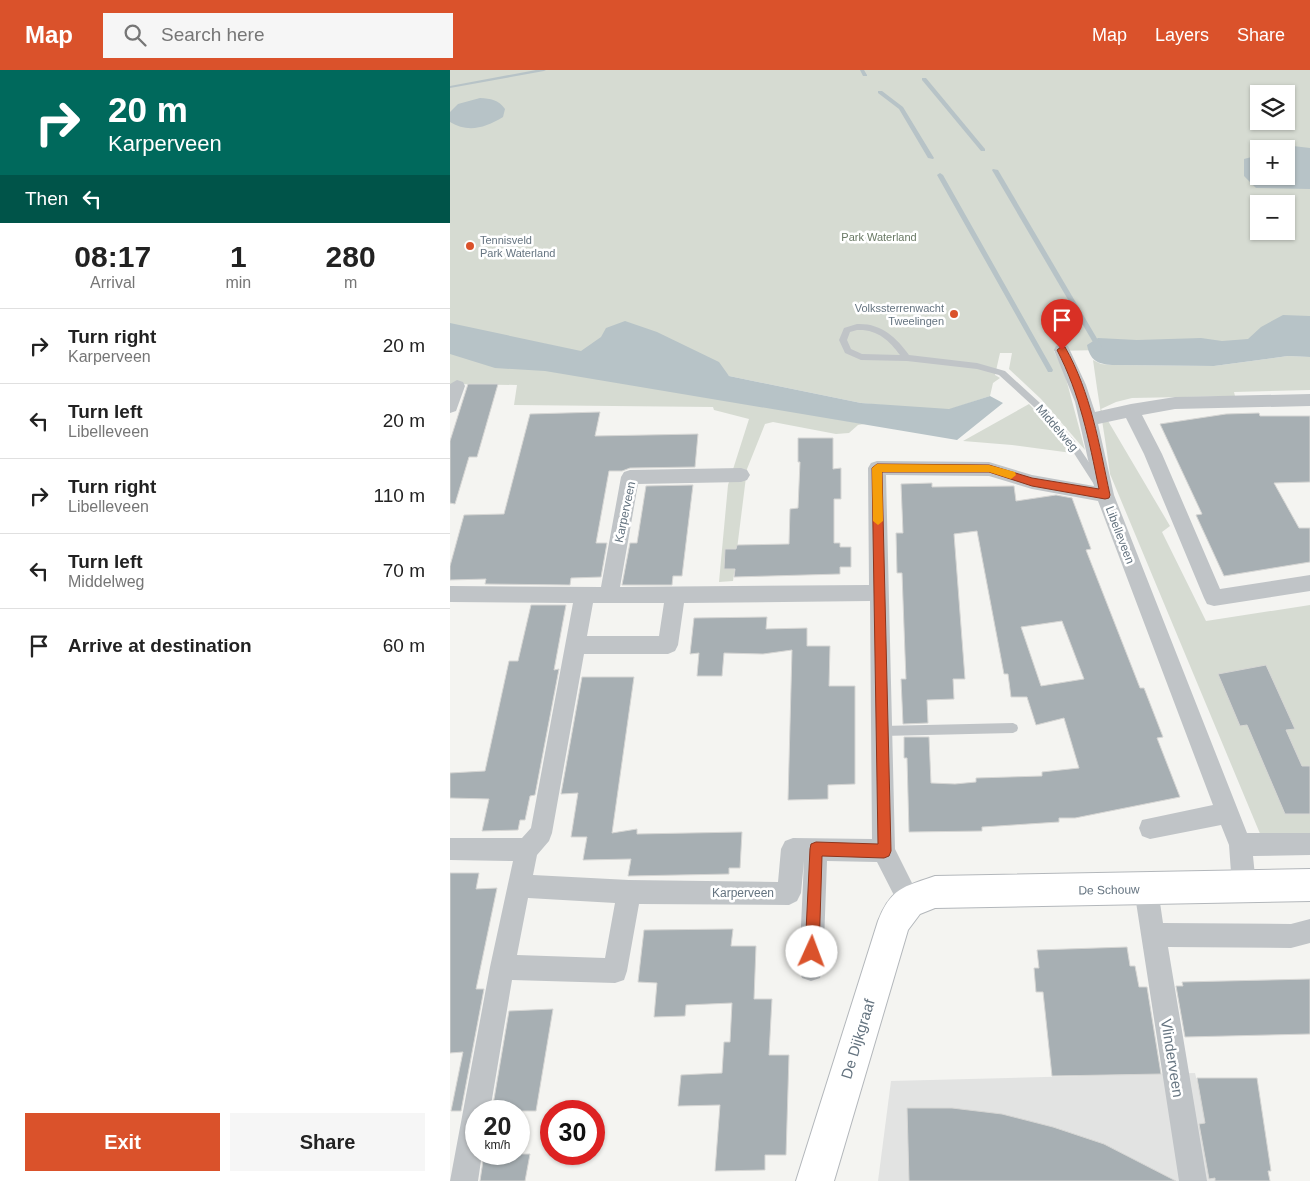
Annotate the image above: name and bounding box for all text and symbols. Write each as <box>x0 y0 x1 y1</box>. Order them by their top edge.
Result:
search box <box>103 13 453 58</box>
text: Map <box>25 21 73 48</box>
icon: search <box>121 21 149 49</box>
text: Search here <box>161 24 265 45</box>
text: Map <box>1092 25 1127 45</box>
text: Layers <box>1155 25 1209 45</box>
text: Share <box>1237 25 1285 45</box>
map controls <box>1250 85 1295 240</box>
button: layers <box>1250 85 1295 130</box>
icon: right <box>25 90 90 155</box>
text: 20 m <box>108 90 188 129</box>
text: Karperveen <box>108 131 222 156</box>
button: + <box>1250 140 1295 185</box>
icon: left <box>78 185 106 213</box>
text: Then <box>25 188 68 209</box>
button: − <box>1250 195 1295 240</box>
park label: Park Waterland <box>841 231 917 243</box>
place label: Tennisveld Park Waterland <box>480 234 555 259</box>
text: 08:17 <box>74 240 151 273</box>
text: 1 <box>230 240 247 273</box>
text: 280 <box>326 240 376 273</box>
marker: Tennisveld Park Waterland <box>464 240 476 252</box>
text: Arrival <box>90 274 135 291</box>
text: min <box>225 274 251 291</box>
text: m <box>344 274 357 291</box>
pin <box>1041 299 1083 350</box>
place label: Volkssterrenwacht Tweelingen <box>855 302 944 327</box>
icon: arrive <box>1048 306 1076 334</box>
marker: Volkssterrenwacht Tweelingen <box>948 308 960 320</box>
text: Turn right <box>68 326 156 347</box>
icon: right <box>25 332 53 360</box>
text: 20 m <box>383 335 425 356</box>
text: Karperveen <box>68 348 151 365</box>
text: Turn left <box>68 401 143 422</box>
street label: Middelweg <box>1033 402 1081 454</box>
icon: left <box>25 407 53 435</box>
text: 20 m <box>383 410 425 431</box>
text: Libelleveen <box>68 423 149 440</box>
text: Turn right <box>68 476 156 497</box>
street label: Karperveen <box>612 480 638 544</box>
icon: right <box>25 482 53 510</box>
text: 110 m <box>374 485 425 506</box>
text: Libelleveen <box>68 498 149 515</box>
street label: Libelleveen <box>1103 504 1137 566</box>
text: Turn left <box>68 551 143 572</box>
icon: left <box>25 557 53 585</box>
text: 70 m <box>383 560 425 581</box>
text: Middelweg <box>68 573 144 590</box>
icon: arrive <box>25 632 53 660</box>
text: Arrive at destination <box>68 635 252 656</box>
text: 60 m <box>383 635 425 656</box>
street label: De Schouw <box>1078 882 1140 898</box>
street label: Karperveen <box>712 886 774 900</box>
position arrow <box>785 925 837 977</box>
street label: De Dijkgraaf <box>837 996 878 1081</box>
street label: Vlinderveen <box>1158 1017 1187 1098</box>
speed limit sign: 30 <box>540 1100 605 1165</box>
text: 20 <box>484 1112 511 1140</box>
button: Exit <box>25 1113 220 1171</box>
button: Share <box>230 1113 425 1171</box>
text: km/h <box>484 1138 511 1152</box>

